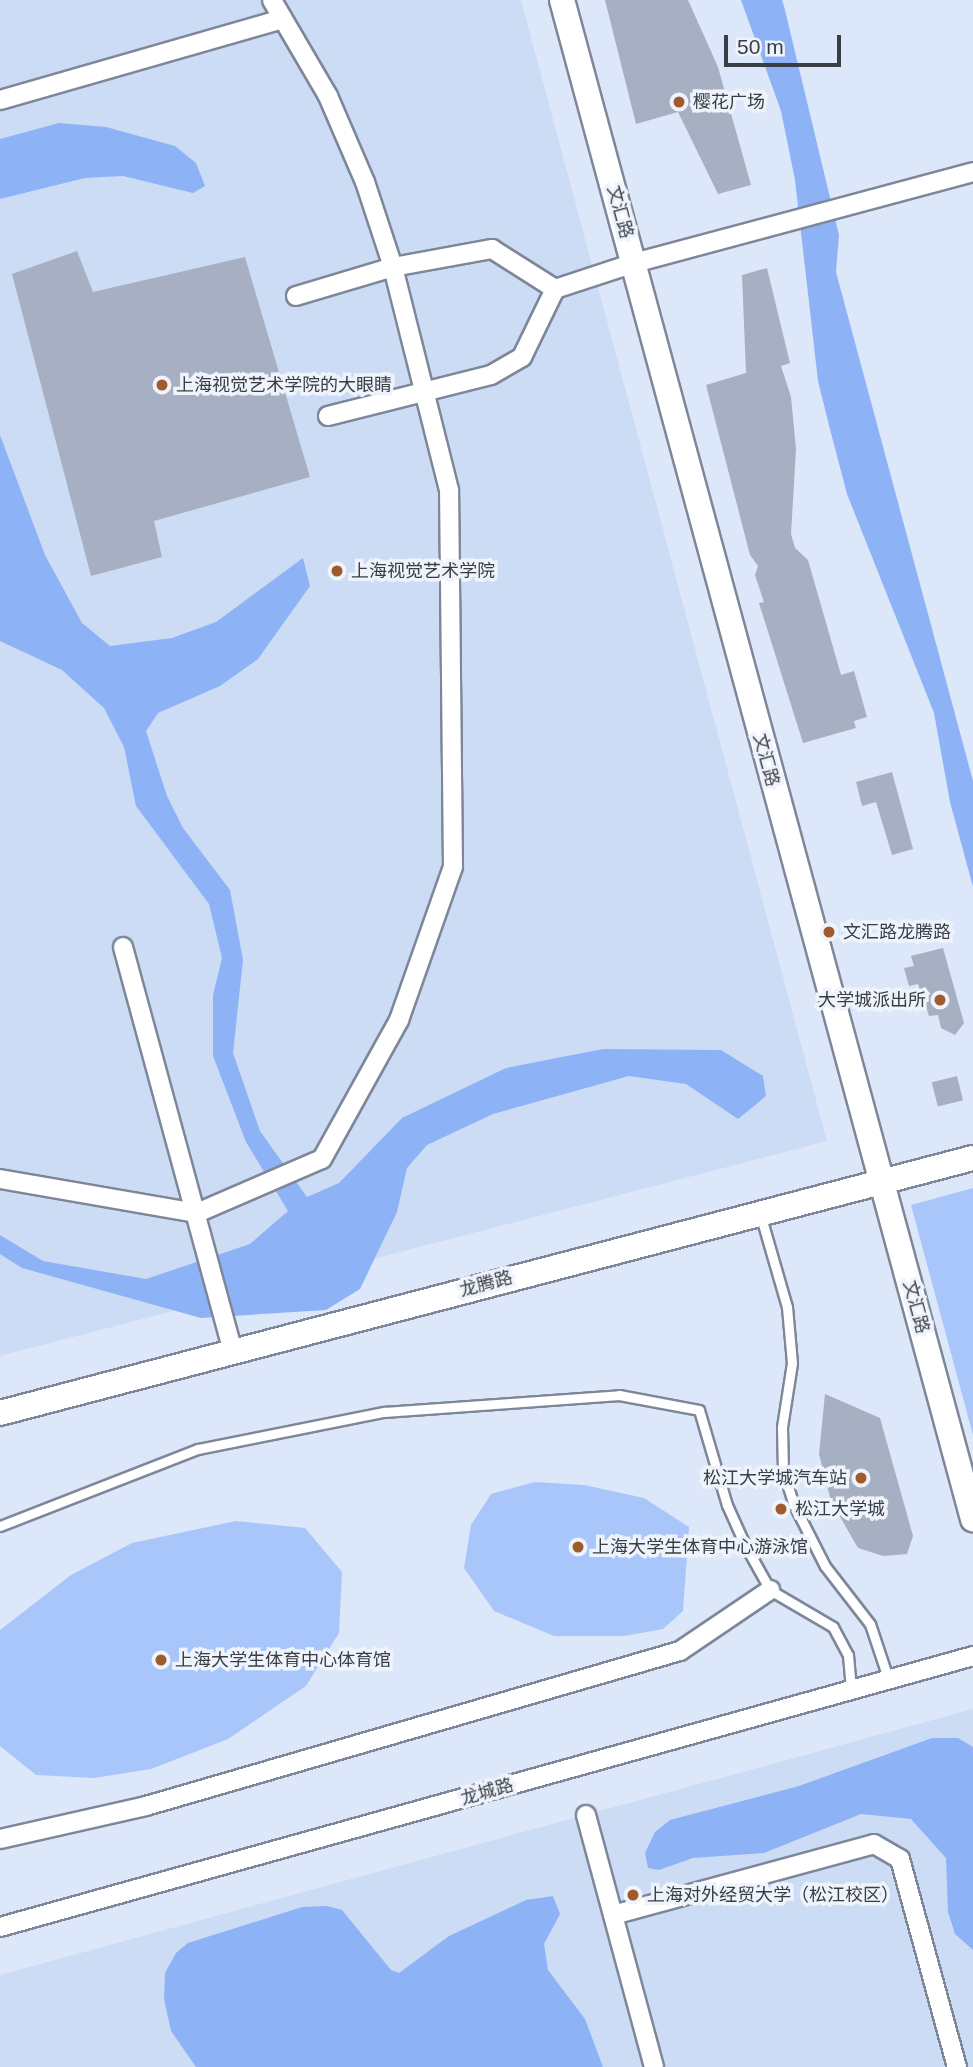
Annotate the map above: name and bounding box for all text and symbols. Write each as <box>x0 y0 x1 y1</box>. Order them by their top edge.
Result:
scale bar <box>728 21 845 65</box>
text: 50 m <box>737 35 784 58</box>
place label: 樱花广场 <box>693 91 765 113</box>
marker: 樱花广场 <box>671 94 687 110</box>
street label: 文汇路 <box>603 183 637 241</box>
place label: 上海视觉艺术学院的大眼睛 <box>176 374 392 396</box>
marker: 上海视觉艺术学院的大眼睛 <box>154 377 170 393</box>
place label: 上海视觉艺术学院 <box>351 560 495 582</box>
marker: 上海视觉艺术学院 <box>329 563 345 579</box>
street label: 文汇路 <box>749 731 783 789</box>
place label: 文汇路龙腾路 <box>843 921 951 943</box>
marker: 文汇路龙腾路 <box>821 924 837 940</box>
place label: 大学城派出所 <box>818 989 926 1011</box>
marker: 大学城派出所 <box>932 992 948 1008</box>
street label: 龙腾路 <box>457 1267 515 1301</box>
street label: 文汇路 <box>899 1278 933 1336</box>
place label: 松江大学城汽车站 <box>703 1467 847 1489</box>
marker: 松江大学城汽车站 <box>853 1470 869 1486</box>
place label: 松江大学城 <box>795 1498 885 1520</box>
marker: 松江大学城 <box>773 1501 789 1517</box>
place label: 上海大学生体育中心游泳馆 <box>592 1536 808 1558</box>
marker: 上海大学生体育中心游泳馆 <box>570 1539 586 1555</box>
place label: 上海大学生体育中心体育馆 <box>175 1649 391 1671</box>
marker: 上海大学生体育中心体育馆 <box>153 1652 169 1668</box>
street label: 龙城路 <box>458 1774 516 1810</box>
place label: 上海对外经贸大学（松江校区） <box>647 1884 899 1906</box>
marker: 上海对外经贸大学（松江校区） <box>625 1887 641 1903</box>

